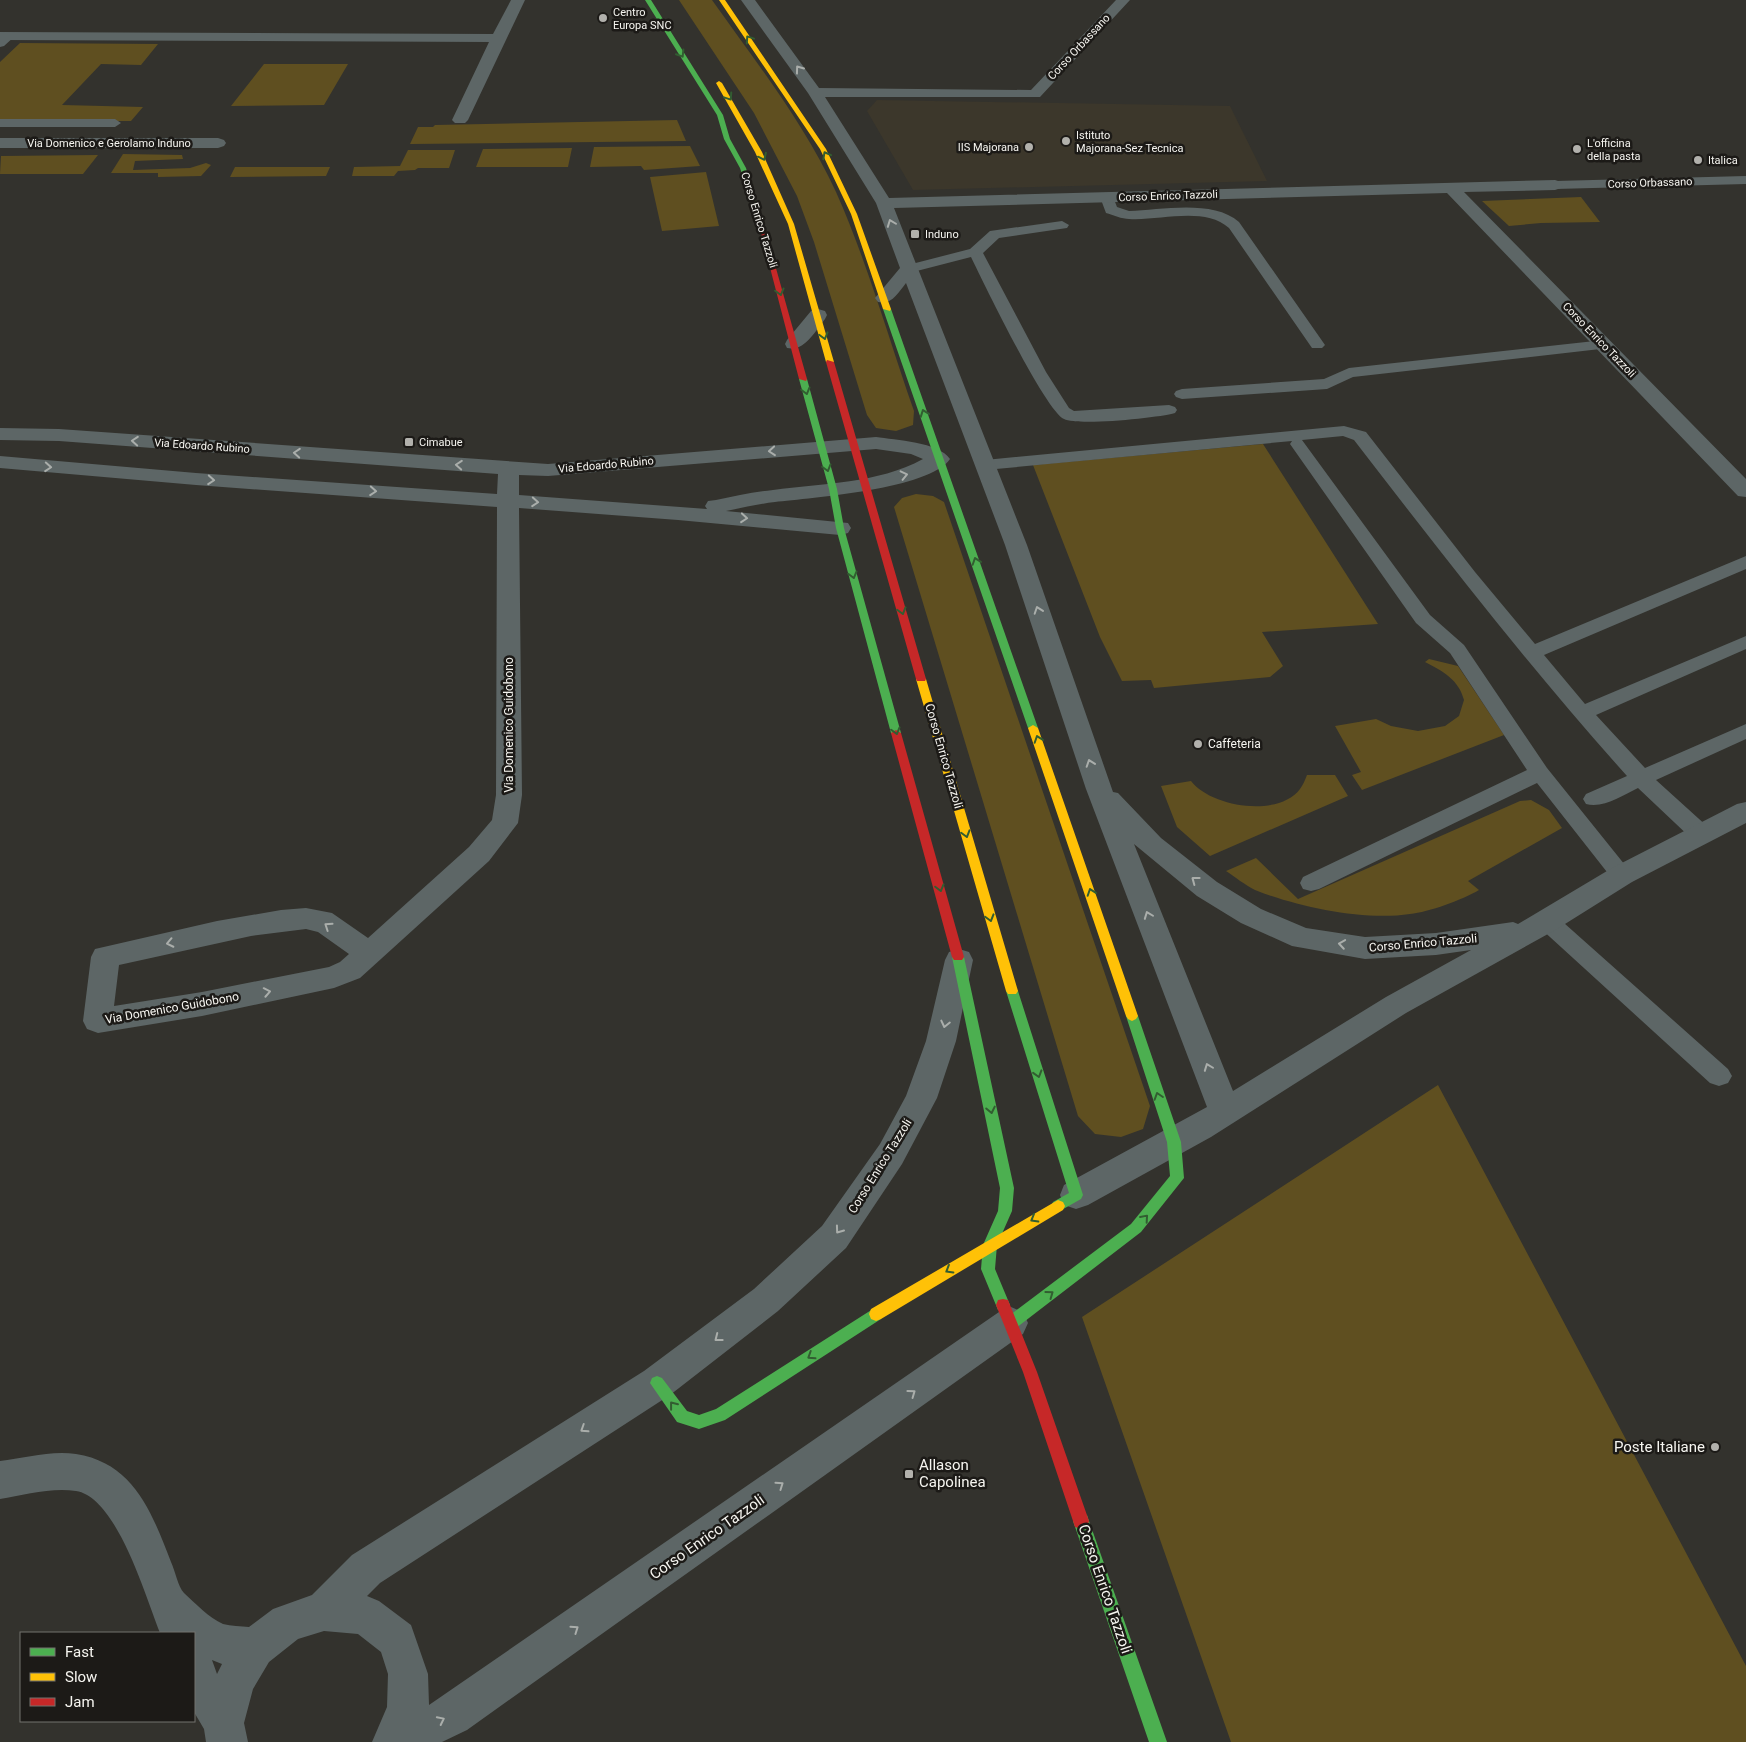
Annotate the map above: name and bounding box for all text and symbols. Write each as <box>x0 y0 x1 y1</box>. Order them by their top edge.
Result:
place label: Centro Europa SNC <box>613 6 672 32</box>
street label: Corso Orbassano <box>1045 11 1113 83</box>
marker: Centro Europa SNC <box>597 12 609 24</box>
one-way arrow <box>746 36 755 45</box>
one-way arrow <box>675 48 685 57</box>
one-way arrow <box>796 65 805 75</box>
one-way arrow <box>723 91 732 101</box>
place label: Istituto Majorana-Sez Tecnica <box>1076 129 1184 155</box>
marker: Istituto Majorana-Sez Tecnica <box>1060 135 1072 147</box>
street label: Via Domenico e Gerolamo Induno <box>27 137 191 150</box>
place label: L'officina della pasta <box>1587 137 1641 163</box>
place label: IIS Majorana <box>958 141 1019 154</box>
marker: IIS Majorana <box>1023 141 1035 153</box>
marker: L'officina della pasta <box>1571 143 1583 155</box>
one-way arrow <box>822 151 832 160</box>
one-way arrow <box>757 152 767 161</box>
marker: Italica <box>1692 154 1704 166</box>
place label: Italica <box>1708 154 1738 167</box>
street label: Corso Enrico Tazzoli <box>738 171 780 269</box>
street label: Corso Orbassano <box>1607 175 1693 191</box>
street label: Corso Enrico Tazzoli <box>1118 188 1218 204</box>
one-way arrow <box>887 219 898 228</box>
marker: Induno <box>909 228 921 240</box>
place label: Induno <box>925 228 959 241</box>
one-way arrow <box>774 287 785 296</box>
street label: Corso Enrico Tazzoli <box>1560 300 1638 380</box>
one-way arrow <box>819 332 829 340</box>
one-way arrow <box>801 387 811 395</box>
one-way arrow <box>920 410 930 418</box>
one-way arrow <box>131 435 139 446</box>
street label: Via Edoardo Rubino <box>154 436 250 456</box>
marker: Cimabue <box>403 436 415 448</box>
place label: Cimabue <box>419 436 463 449</box>
one-way arrow <box>767 445 775 456</box>
one-way arrow <box>293 447 301 458</box>
street label: Via Edoardo Rubino <box>558 454 654 476</box>
one-way arrow <box>455 459 463 470</box>
one-way arrow <box>45 462 53 473</box>
one-way arrow <box>821 464 831 472</box>
one-way arrow <box>900 470 909 481</box>
one-way arrow <box>207 474 215 485</box>
one-way arrow <box>369 486 377 497</box>
one-way arrow <box>531 497 539 508</box>
one-way arrow <box>740 513 748 524</box>
one-way arrow <box>972 558 982 566</box>
one-way arrow <box>847 570 858 579</box>
one-way arrow <box>896 606 906 614</box>
one-way arrow <box>1034 606 1044 614</box>
street label: Via Domenico Guidobono <box>502 657 516 793</box>
street label: Corso Enrico Tazzoli <box>922 702 966 810</box>
one-way arrow <box>891 727 901 735</box>
one-way arrow <box>1034 735 1044 743</box>
place label: Caffeteria <box>1208 737 1261 751</box>
marker: Caffeteria <box>1192 738 1204 750</box>
one-way arrow <box>1086 760 1096 768</box>
one-way arrow <box>961 830 971 838</box>
one-way arrow <box>1192 877 1201 885</box>
one-way arrow <box>934 883 944 891</box>
one-way arrow <box>1087 888 1097 897</box>
one-way arrow <box>1144 911 1155 920</box>
one-way arrow <box>984 914 994 922</box>
one-way arrow <box>325 923 334 932</box>
street label: Corso Enrico Tazzoli <box>1368 931 1478 955</box>
one-way arrow <box>166 937 175 948</box>
one-way arrow <box>1337 940 1346 950</box>
one-way arrow <box>263 987 272 997</box>
street label: Via Domenico Guidobono <box>104 989 240 1027</box>
one-way arrow <box>940 1020 950 1029</box>
one-way arrow <box>1203 1063 1213 1071</box>
one-way arrow <box>1032 1069 1042 1077</box>
one-way arrow <box>1154 1093 1164 1101</box>
one-way arrow <box>985 1106 996 1115</box>
street label: Corso Enrico Tazzoli <box>845 1116 915 1216</box>
one-way arrow <box>1030 1213 1039 1223</box>
one-way arrow <box>1139 1214 1148 1223</box>
one-way arrow <box>836 1224 845 1233</box>
one-way arrow <box>945 1263 954 1273</box>
one-way arrow <box>1044 1291 1054 1300</box>
one-way arrow <box>715 1332 724 1340</box>
one-way arrow <box>807 1350 817 1359</box>
one-way arrow <box>906 1390 916 1399</box>
one-way arrow <box>669 1402 678 1411</box>
one-way arrow <box>580 1423 590 1432</box>
place label: Poste Italiane <box>1614 1438 1705 1456</box>
marker: Poste Italiane <box>1709 1441 1721 1453</box>
place label: Allason Capolinea <box>919 1456 986 1491</box>
marker: Allason Capolinea <box>903 1468 915 1480</box>
one-way arrow <box>774 1482 784 1491</box>
street label: Corso Enrico Tazzoli <box>646 1491 768 1583</box>
street label: Corso Enrico Tazzoli <box>1074 1522 1136 1656</box>
one-way arrow <box>570 1626 579 1635</box>
legend <box>20 1632 195 1722</box>
text: Fast <box>65 1643 94 1661</box>
text: Slow <box>65 1668 97 1686</box>
text: Jam <box>65 1693 95 1711</box>
one-way arrow <box>436 1716 445 1727</box>

